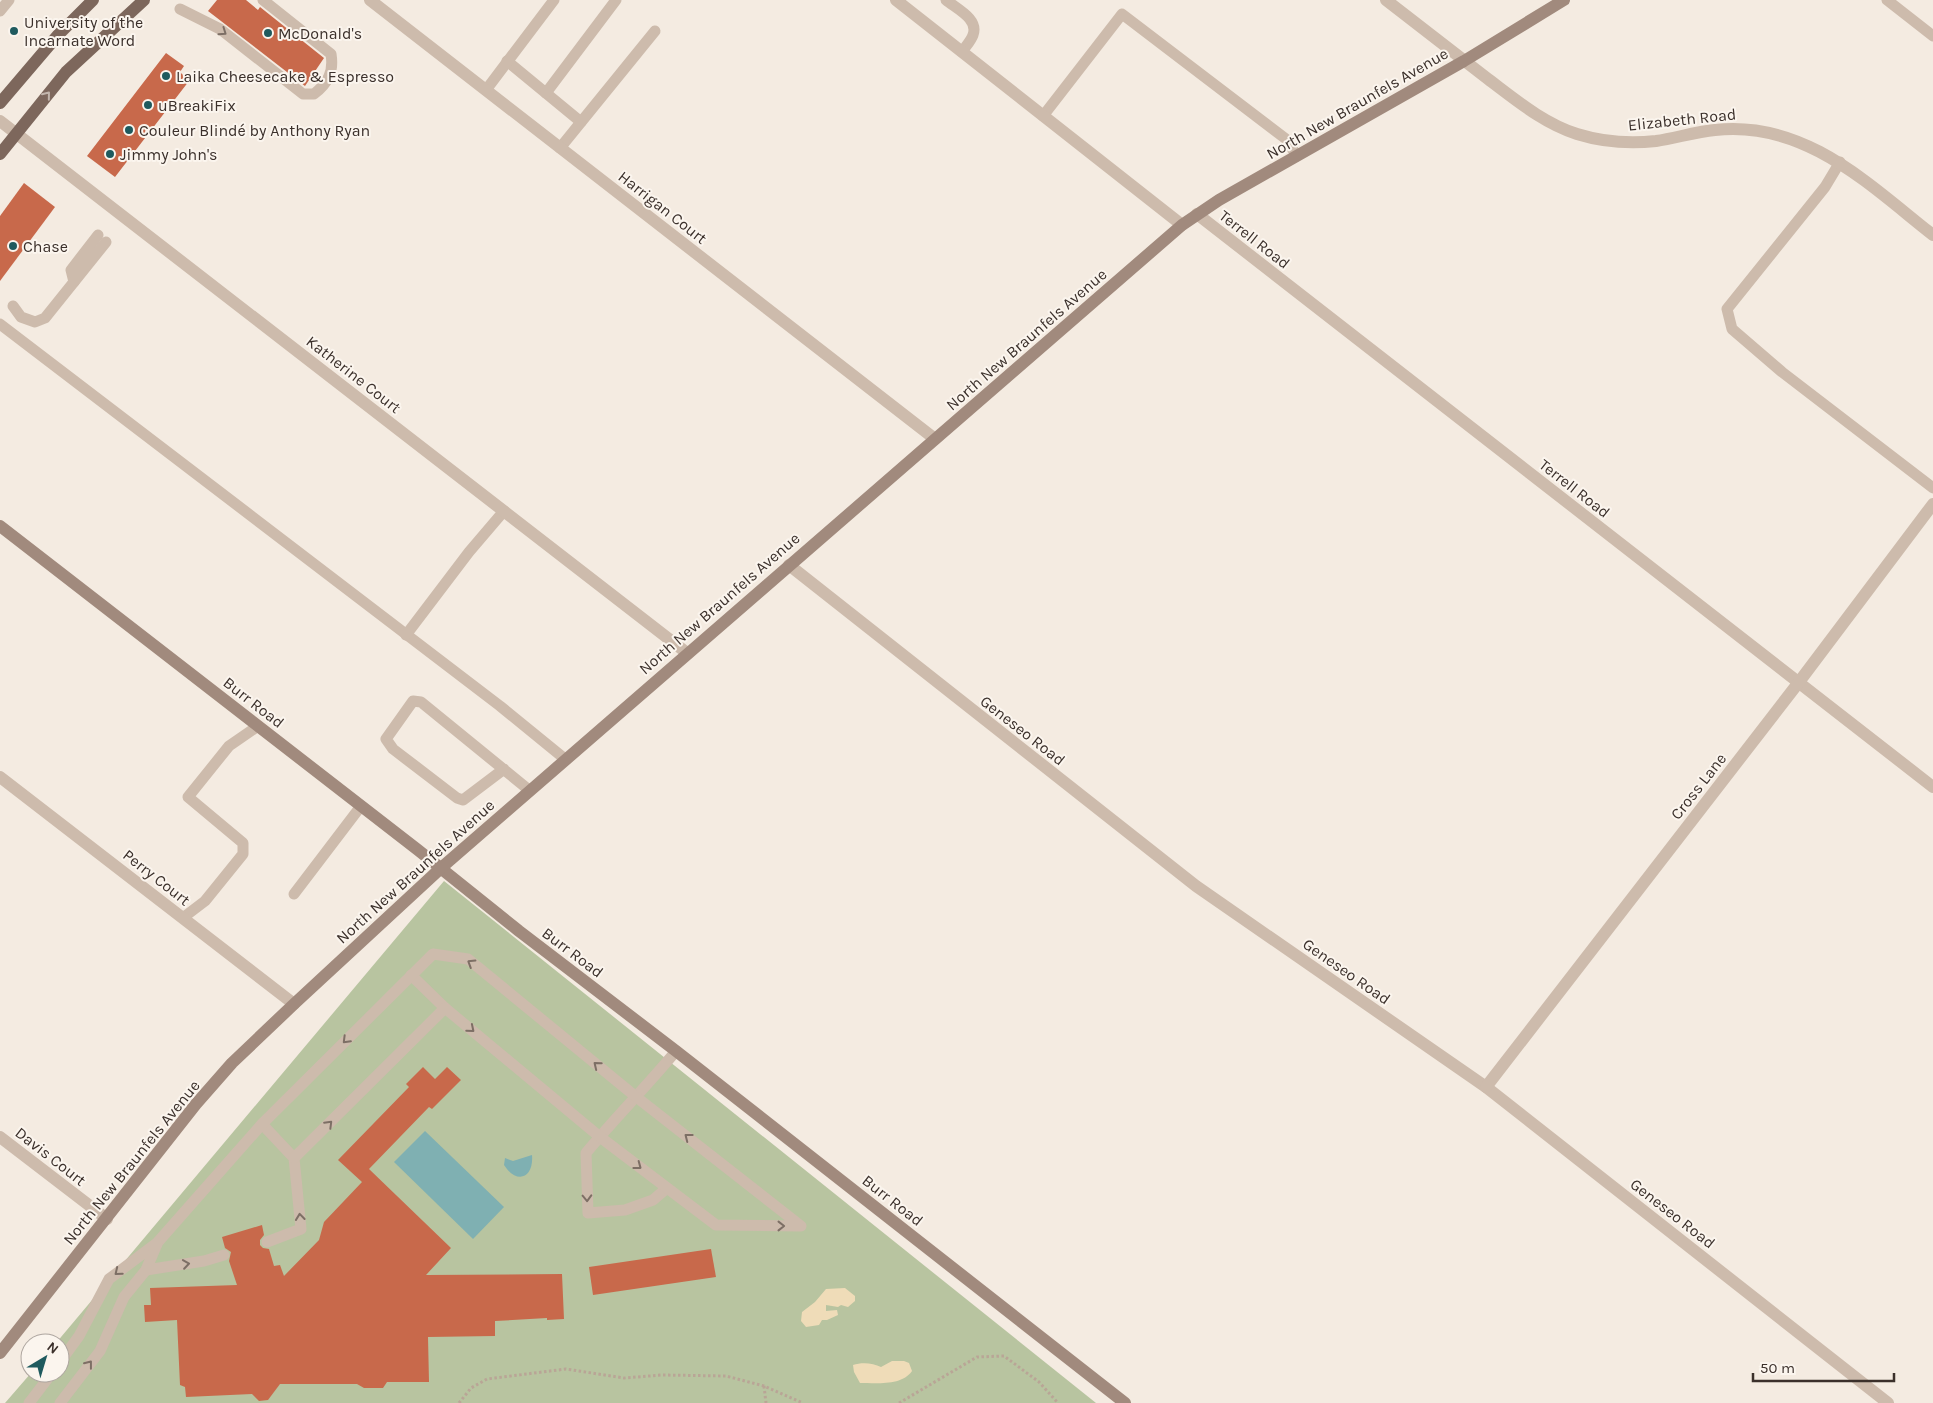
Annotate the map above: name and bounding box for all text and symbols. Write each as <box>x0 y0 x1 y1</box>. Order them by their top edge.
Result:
place label: University of the Incarnate Word <box>24 13 143 50</box>
place label: McDonald's <box>278 24 362 43</box>
marker: University of the Incarnate Word <box>8 25 20 37</box>
one-way arrow <box>217 26 227 35</box>
marker: McDonald's <box>262 27 274 39</box>
street label: North New Braunfels Avenue <box>1263 44 1451 163</box>
place label: Laika Cheesecake & Espresso <box>176 67 394 86</box>
marker: Laika Cheesecake & Espresso <box>160 70 172 82</box>
one-way arrow <box>42 92 51 101</box>
place label: uBreakiFix <box>158 96 236 115</box>
marker: uBreakiFix <box>142 99 154 111</box>
street label: Elizabeth Road <box>1627 104 1737 135</box>
place label: Couleur Blindé by Anthony Ryan <box>139 121 370 140</box>
marker: Couleur Blindé by Anthony Ryan <box>123 124 135 136</box>
place label: Jimmy John's <box>120 145 218 164</box>
marker: Jimmy John's <box>104 148 116 160</box>
street label: Harrigan Court <box>615 167 711 248</box>
street label: Terrell Road <box>1216 206 1294 273</box>
place label: Chase <box>23 237 68 256</box>
marker: Chase <box>7 240 19 252</box>
street label: North New Braunfels Avenue <box>942 264 1110 414</box>
street label: Katherine Court <box>303 332 405 417</box>
street label: Terrell Road <box>1536 455 1614 522</box>
street label: North New Braunfels Avenue <box>635 528 803 678</box>
street label: Burr Road <box>220 673 288 732</box>
street label: Geneseo Road <box>976 691 1069 769</box>
street label: Cross Lane <box>1667 749 1730 823</box>
street label: North New Braunfels Avenue <box>332 795 498 947</box>
street label: Perry Court <box>119 845 194 909</box>
street label: Burr Road <box>538 923 607 982</box>
street label: Geneseo Road <box>1299 934 1394 1009</box>
one-way arrow <box>467 960 477 969</box>
one-way arrow <box>465 1024 474 1032</box>
one-way arrow <box>343 1034 352 1043</box>
one-way arrow <box>594 1063 603 1071</box>
street label: North New Braunfels Avenue <box>59 1076 204 1249</box>
one-way arrow <box>323 1121 332 1130</box>
street label: Davis Court <box>12 1123 90 1190</box>
one-way arrow <box>685 1135 694 1143</box>
one-way arrow <box>632 1161 641 1169</box>
street label: Burr Road <box>859 1171 927 1230</box>
street label: Geneseo Road <box>1626 1174 1719 1252</box>
one-way arrow <box>582 1194 593 1202</box>
one-way arrow <box>295 1213 306 1221</box>
one-way arrow <box>778 1221 785 1231</box>
one-way arrow <box>182 1259 190 1270</box>
one-way arrow <box>115 1266 124 1275</box>
north arrow <box>20 1333 70 1383</box>
text: N <box>44 1338 62 1358</box>
scale bar <box>1753 1350 1894 1382</box>
text: 50 m <box>1760 1359 1795 1377</box>
one-way arrow <box>84 1361 92 1370</box>

